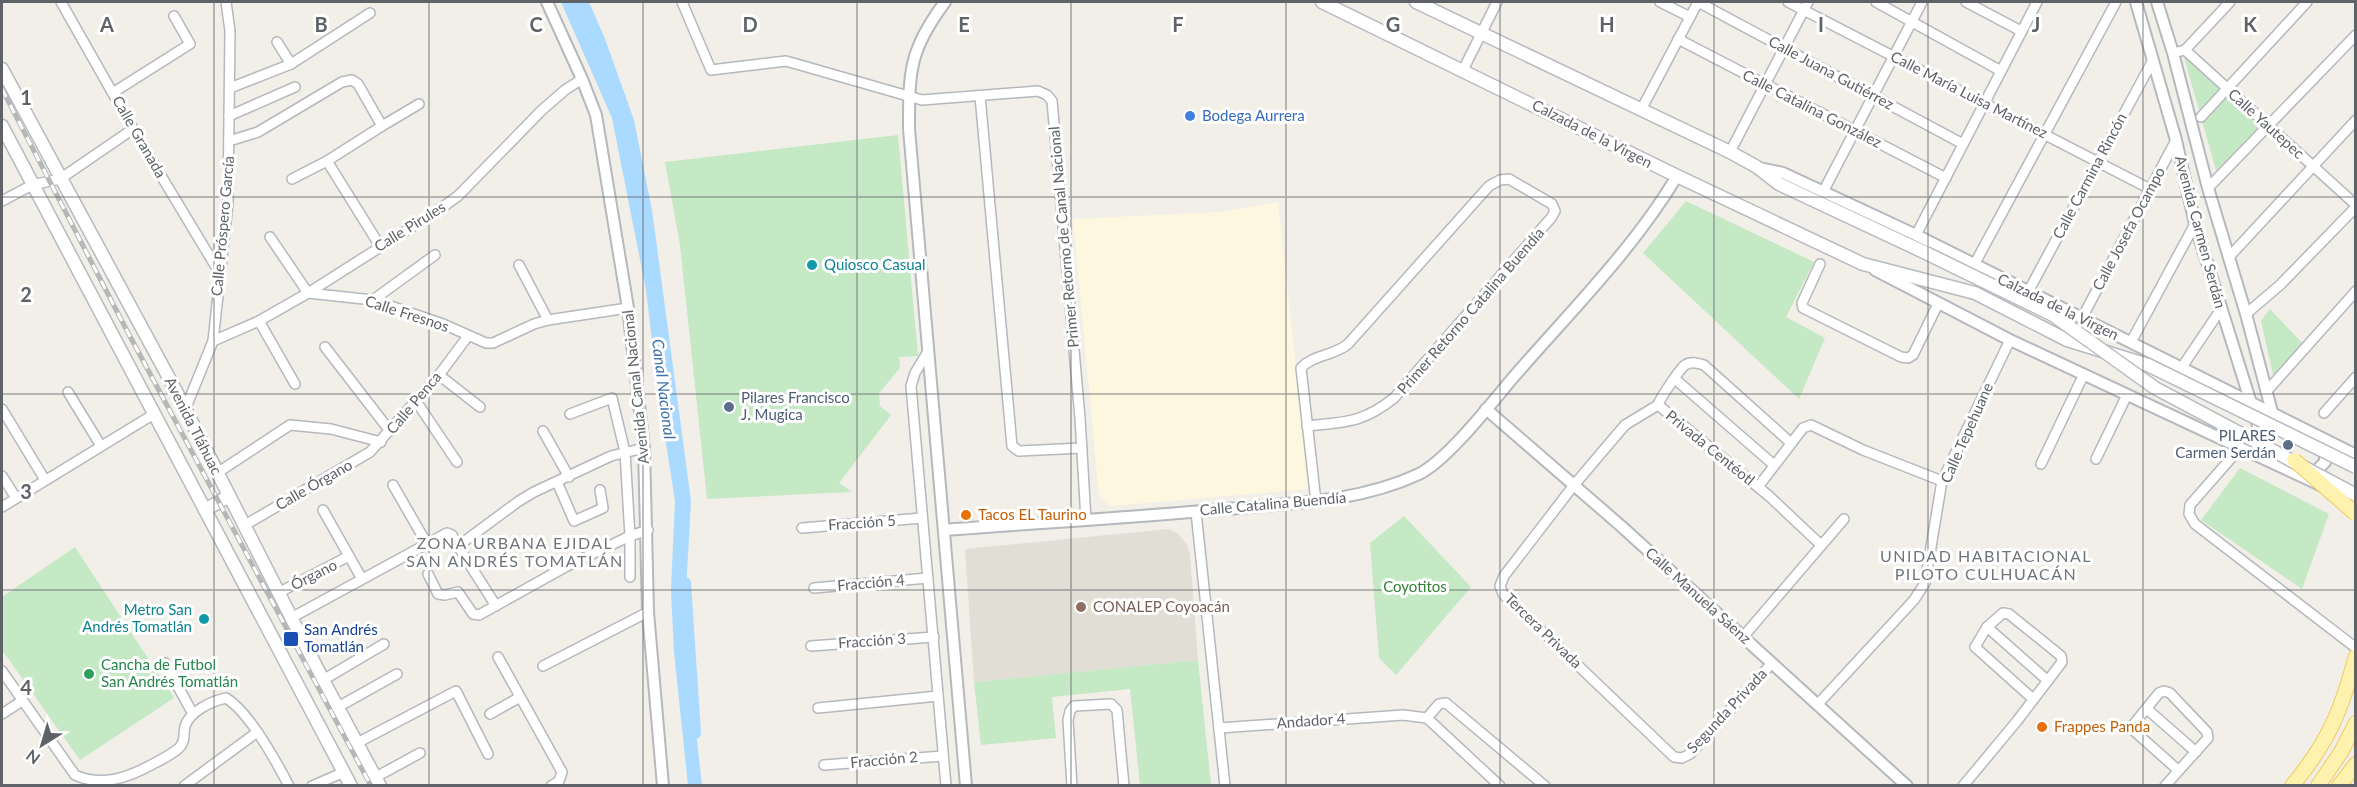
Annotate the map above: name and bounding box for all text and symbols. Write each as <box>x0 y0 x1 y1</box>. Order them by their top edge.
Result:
text: A <box>99 12 114 36</box>
text: B <box>314 12 328 36</box>
text: C <box>529 12 543 36</box>
text: D <box>742 12 758 36</box>
text: E <box>958 12 970 36</box>
text: F <box>1172 12 1184 36</box>
text: G <box>1386 12 1400 36</box>
text: H <box>1599 12 1615 36</box>
text: I <box>1818 12 1824 36</box>
text: J <box>2032 12 2040 36</box>
text: K <box>2243 12 2257 36</box>
street label: Calle Juana Gutiérrez <box>1766 32 1897 113</box>
street label: Calle María Luisa Martínez <box>1888 47 2051 142</box>
street label: Calle Catalina González <box>1740 65 1885 151</box>
street label: Calle Yautepec <box>2225 84 2308 162</box>
text: 1 <box>20 85 32 109</box>
street label: Calle Granada <box>109 92 171 181</box>
street label: Calzada de la Virgen <box>1529 95 1656 171</box>
place label: Bodega Aurrera <box>1202 106 1305 124</box>
marker: Bodega Aurrera <box>1183 109 1197 123</box>
street label: Calle Carmina Rincón <box>2048 109 2130 242</box>
street label: Primer Retorno de Canal Nacional <box>1044 126 1082 349</box>
street label: Avenida Carmen Serdán <box>2172 153 2230 310</box>
street label: Calle Próspero García <box>207 155 237 297</box>
street label: Calle Josefa Ocampo <box>2088 164 2168 293</box>
street label: Calle Pirules <box>371 197 448 255</box>
street label: Primer Retorno Catalina Buendía <box>1393 223 1547 397</box>
place label: Quiosco Casual <box>824 255 926 273</box>
marker: Quiosco Casual <box>805 258 819 272</box>
street label: Calzada de la Virgen <box>1995 269 2122 343</box>
text: 2 <box>20 282 32 306</box>
street label: Calle Fresnos <box>363 291 452 335</box>
street label: Avenida Canal Nacional <box>618 309 652 465</box>
water label: Canal Nacional <box>649 338 680 441</box>
street label: Calle Penca <box>382 368 445 437</box>
street label: Avenida Tláhuac <box>162 374 226 477</box>
street label: Calle Tepehuane <box>1936 380 1996 485</box>
place label: Pilares Francisco J. Mugica <box>741 388 850 423</box>
marker: Pilares Francisco J. Mugica <box>722 400 736 414</box>
street label: Privada Centéotl <box>1663 406 1759 489</box>
place label: PILARES Carmen Serdán <box>2175 426 2276 461</box>
marker: PILARES Carmen Serdán <box>2281 438 2295 452</box>
street label: Calle Órgano <box>272 455 355 513</box>
text: 3 <box>20 479 32 503</box>
street label: Calle Catalina Buendía <box>1199 488 1347 518</box>
place label: Tacos EL Taurino <box>978 505 1087 523</box>
marker: Tacos EL Taurino <box>959 508 973 522</box>
street label: Fracción 5 <box>827 511 896 533</box>
district label: ZONA URBANA EJIDAL SAN ANDRÉS TOMATLÁN <box>406 533 624 570</box>
street label: Calle Manuela Sáenz <box>1642 543 1755 647</box>
district label: UNIDAD HABITACIONAL PILOTO CULHUACÁN <box>1880 546 2092 583</box>
street label: Órgano <box>288 555 340 593</box>
street label: Fracción 4 <box>836 570 906 594</box>
park label: Coyotitos <box>1383 577 1447 595</box>
street label: Tercera Privada <box>1501 589 1586 672</box>
place label: CONALEP Coyoacán <box>1093 597 1230 615</box>
place label: Metro San Andrés Tomatlán <box>82 600 192 635</box>
marker: CONALEP Coyoacán <box>1074 600 1088 614</box>
marker: Metro San Andrés Tomatlán <box>197 612 211 626</box>
place label: San Andrés Tomatlán <box>304 620 378 655</box>
street label: Fracción 3 <box>837 629 906 651</box>
marker: San Andrés Tomatlán <box>282 630 300 648</box>
place label: Cancha de Futbol San Andrés Tomatlán <box>101 655 238 690</box>
street label: Segunda Privada <box>1682 664 1770 756</box>
marker: Cancha de Futbol San Andrés Tomatlán <box>82 667 96 681</box>
text: 4 <box>20 675 32 699</box>
street label: Andador 4 <box>1276 709 1346 731</box>
north arrow <box>12 715 72 775</box>
place label: Frappes Panda <box>2054 717 2150 735</box>
marker: Frappes Panda <box>2035 720 2049 734</box>
text: N <box>22 746 43 769</box>
street label: Fracción 2 <box>849 747 918 771</box>

